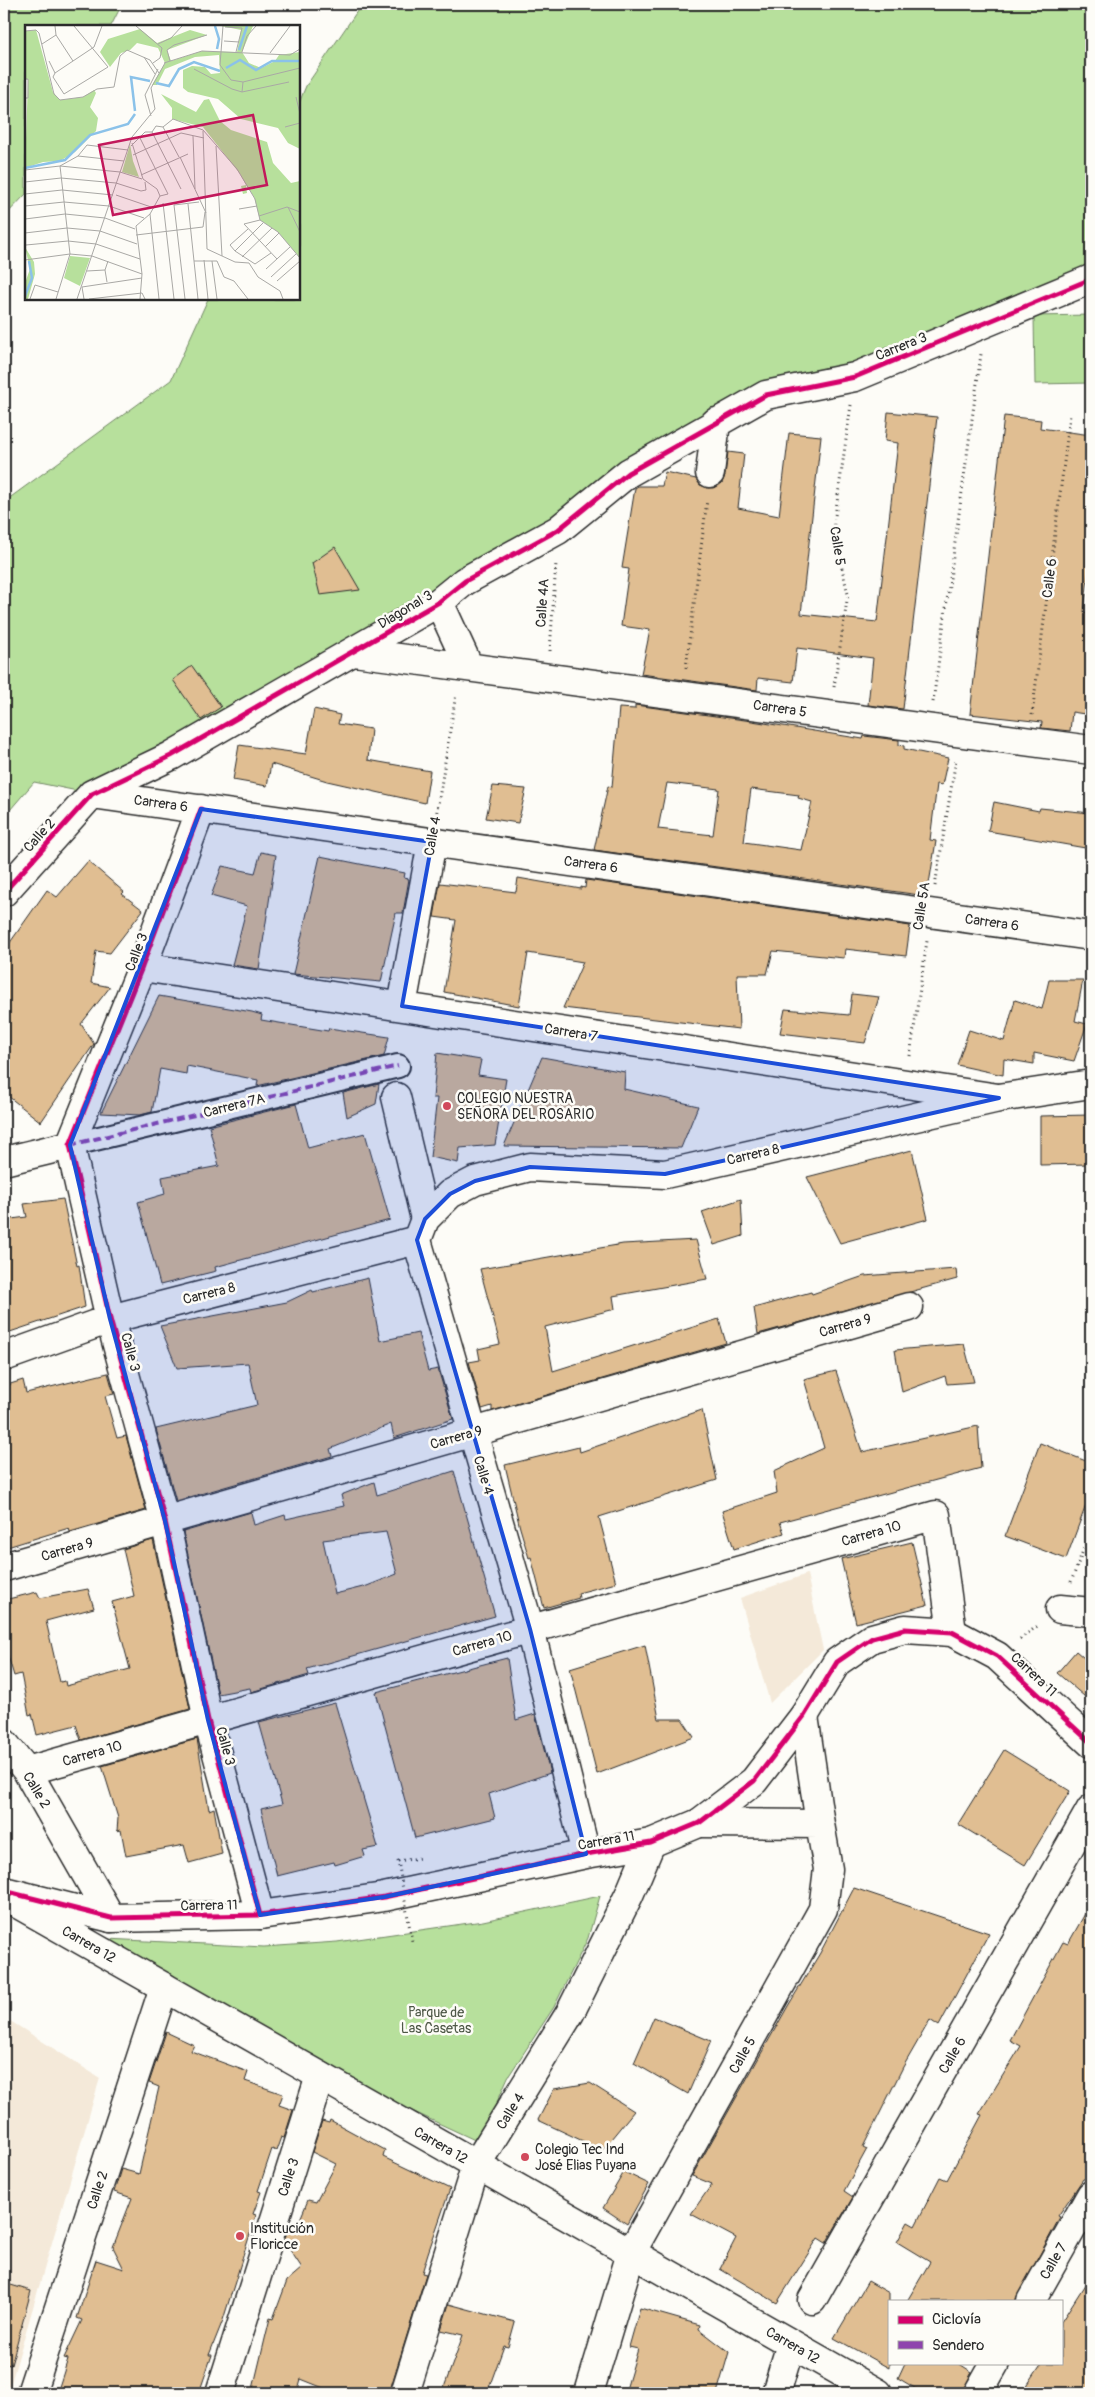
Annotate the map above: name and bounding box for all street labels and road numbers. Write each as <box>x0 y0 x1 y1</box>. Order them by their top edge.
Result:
street label: Carrera 3 <box>873 328 930 364</box>
street label: Calle 5 <box>826 525 849 567</box>
street label: Calle 6 <box>1039 557 1060 599</box>
street label: Calle 4A <box>532 578 553 628</box>
street label: Diagonal 3 <box>375 586 436 632</box>
street label: Carrera 5 <box>752 696 808 721</box>
street label: Carrera 6 <box>133 791 189 816</box>
street label: Calle 2 <box>20 815 59 856</box>
street label: Calle 4 <box>421 815 444 857</box>
street label: Carrera 6 <box>563 852 619 877</box>
street label: Calle 5A <box>909 881 934 931</box>
street label: Carrera 6 <box>964 910 1020 935</box>
street label: Calle 3 <box>121 930 152 974</box>
street label: Carrera 7 <box>543 1020 599 1045</box>
street label: Carrera 7A <box>202 1090 267 1121</box>
street label: Carrera 8 <box>725 1140 781 1169</box>
street label: Carrera 8 <box>181 1279 237 1308</box>
street label: Carrera 9 <box>817 1310 873 1341</box>
street label: Calle 3 <box>117 1331 144 1374</box>
street label: Carrera 9 <box>428 1422 484 1453</box>
street label: Calle 4 <box>470 1454 497 1497</box>
street label: Carrera 10 <box>839 1517 903 1550</box>
street label: Carrera 9 <box>39 1534 95 1565</box>
street label: Carrera 10 <box>450 1627 514 1660</box>
street label: Carrera 11 <box>1007 1649 1060 1700</box>
street label: Calle 3 <box>212 1725 239 1768</box>
street label: Carrera 10 <box>60 1737 124 1770</box>
street label: Calle 2 <box>19 1769 54 1812</box>
street label: Carrera 11 <box>576 1827 636 1854</box>
street label: Carrera 11 <box>180 1897 238 1914</box>
street label: Carrera 12 <box>59 1922 119 1967</box>
street label: Calle 5 <box>725 2034 759 2077</box>
street label: Calle 6 <box>935 2034 970 2077</box>
street label: Calle 4 <box>493 2090 528 2133</box>
street label: Carrera 12 <box>411 2123 471 2168</box>
street label: Calle 3 <box>274 2156 303 2199</box>
street label: Calle 2 <box>83 2169 112 2212</box>
street label: Calle 7 <box>1036 2240 1071 2282</box>
street label: Carrera 12 <box>763 2323 823 2368</box>

